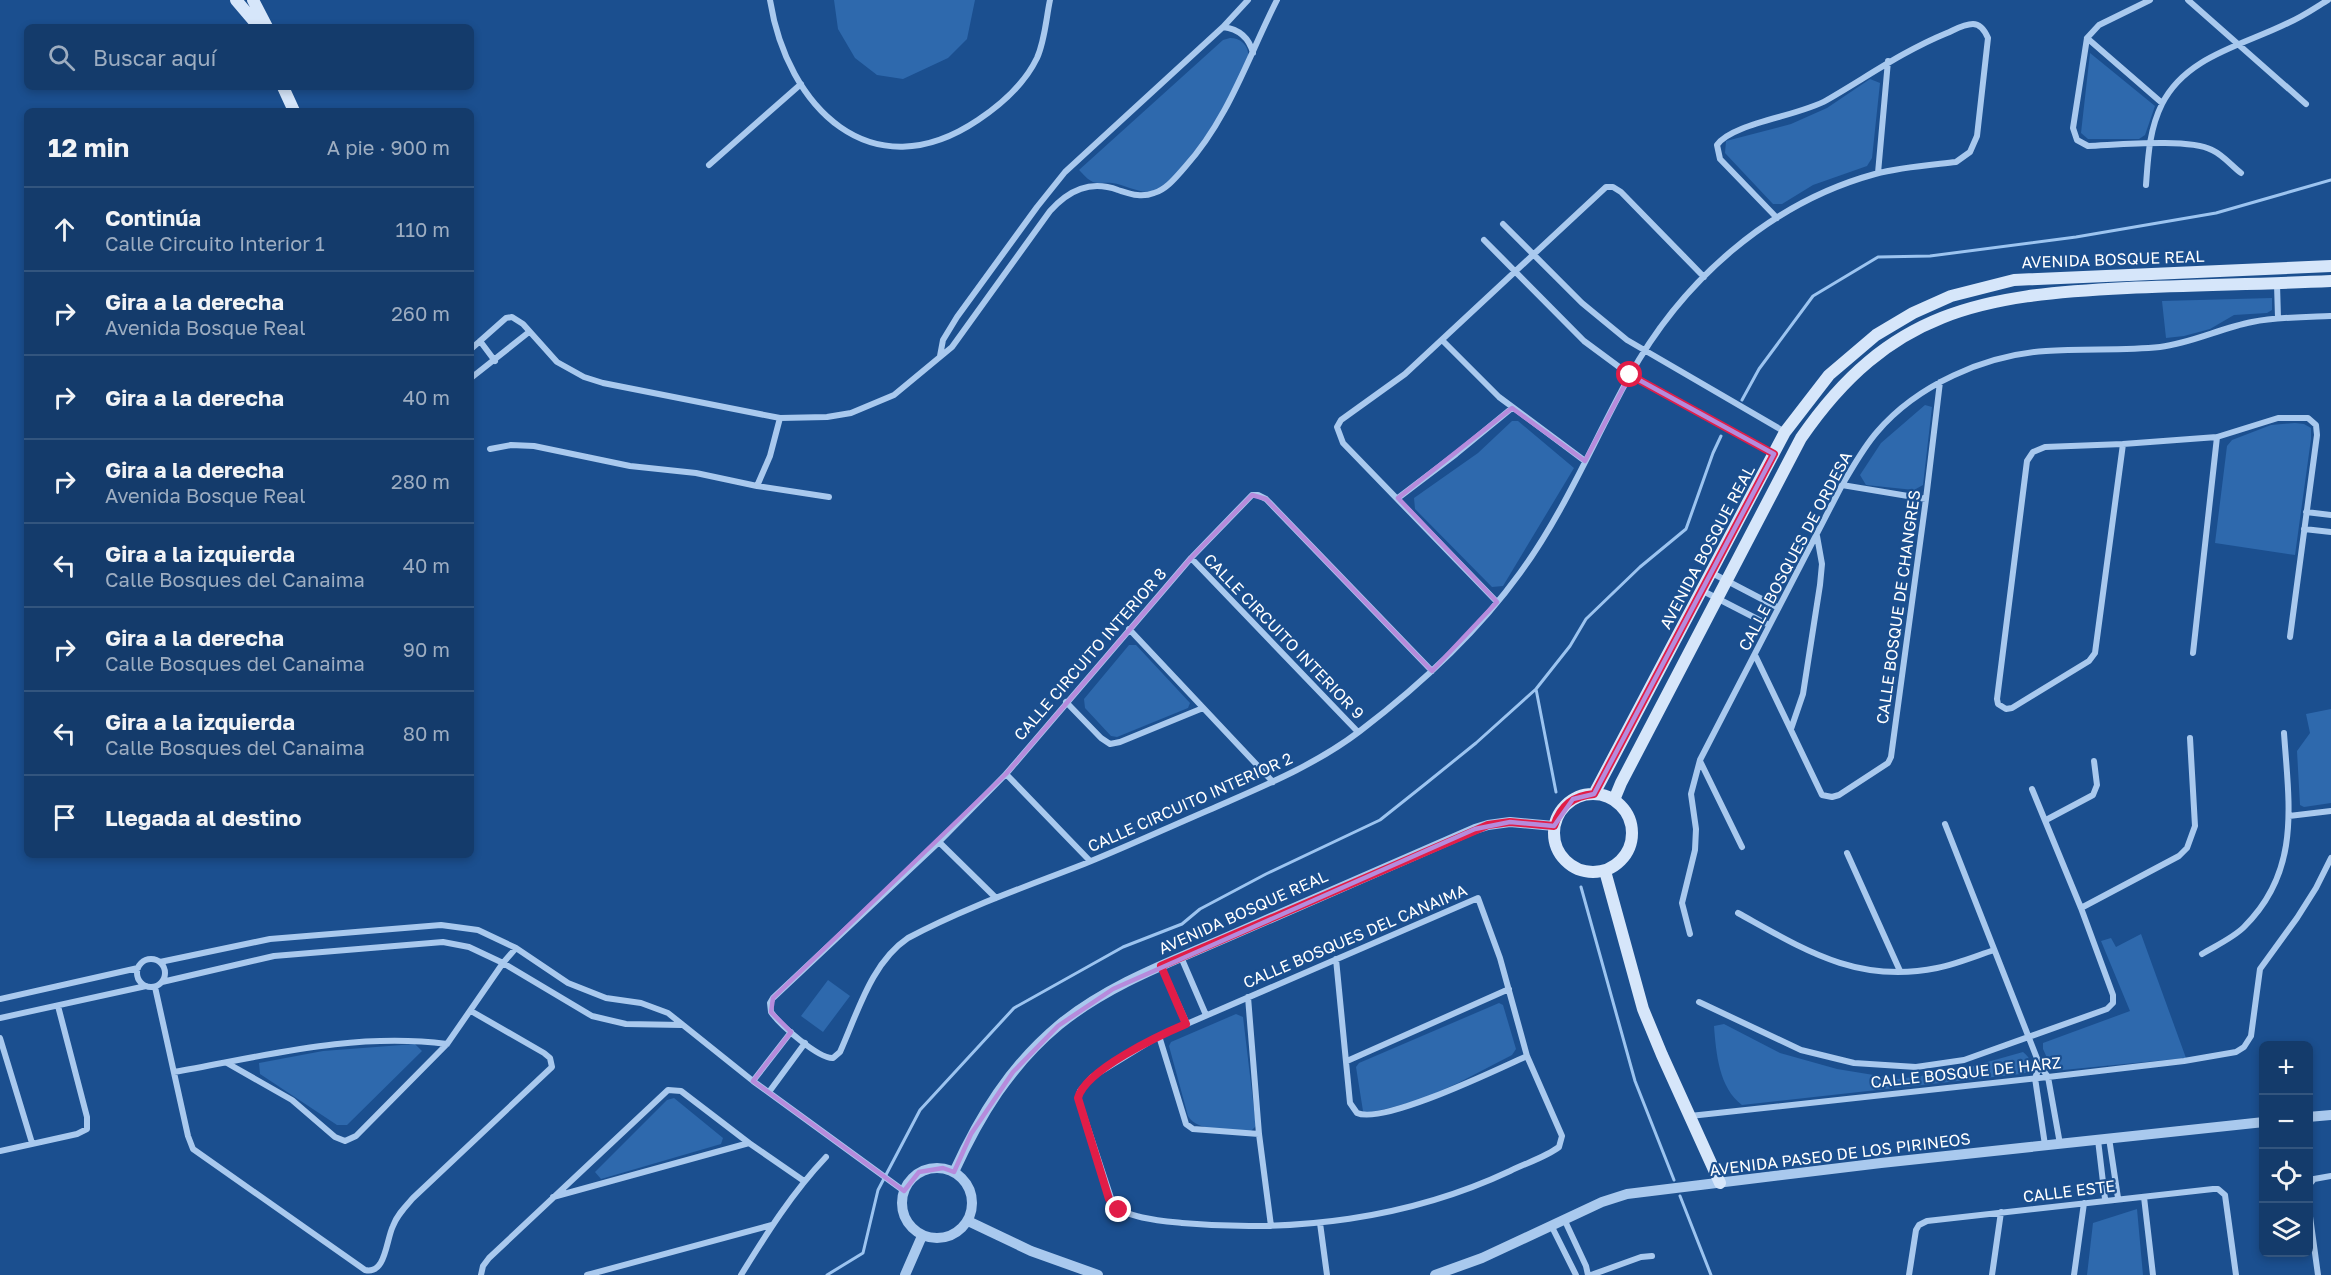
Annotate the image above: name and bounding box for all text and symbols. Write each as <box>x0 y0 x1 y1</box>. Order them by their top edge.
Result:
search box <box>24 24 474 90</box>
icon: search <box>45 41 78 74</box>
text: Buscar aquí <box>93 44 216 71</box>
text: 12 min <box>48 132 129 163</box>
text: A pie · 900 m <box>327 135 450 159</box>
text: Continúa <box>105 204 201 231</box>
icon: ahead <box>48 213 81 246</box>
text: 110 m <box>396 217 450 241</box>
text: Calle Circuito Interior 1 <box>105 231 325 255</box>
street label: AVENIDA BOSQUE REAL <box>2021 246 2205 272</box>
text: Gira a la derecha <box>105 288 284 315</box>
icon: right <box>48 297 81 330</box>
text: 260 m <box>391 301 450 325</box>
text: Avenida Bosque Real <box>105 315 306 339</box>
route start <box>1616 361 1642 387</box>
icon: right <box>48 381 81 414</box>
text: Gira a la derecha <box>105 384 284 411</box>
text: 40 m <box>403 385 450 409</box>
street label: CALLE BOSQUES DE ORDESA <box>1734 448 1856 654</box>
text: Gira a la derecha <box>105 456 284 483</box>
street label: AVENIDA BOSQUE REAL <box>1655 462 1759 632</box>
icon: right <box>48 465 81 498</box>
text: 280 m <box>391 469 450 493</box>
text: Avenida Bosque Real <box>105 483 306 507</box>
street label: CALLE BOSQUE DE CHANGRES <box>1872 489 1924 725</box>
text: Gira a la izquierda <box>105 540 295 567</box>
icon: left <box>48 549 81 582</box>
street label: CALLE CIRCUITO INTERIOR 9 <box>1200 549 1368 723</box>
text: 40 m <box>403 553 450 577</box>
street label: CALLE CIRCUITO INTERIOR 8 <box>1010 564 1170 744</box>
text: Calle Bosques del Canaima <box>105 567 365 591</box>
text: Gira a la derecha <box>105 624 284 651</box>
icon: right <box>48 633 81 666</box>
text: 90 m <box>403 637 450 661</box>
text: Calle Bosques del Canaima <box>105 651 365 675</box>
text: Gira a la izquierda <box>105 708 295 735</box>
icon: left <box>48 717 81 750</box>
text: 80 m <box>403 721 450 745</box>
text: Calle Bosques del Canaima <box>105 735 365 759</box>
street label: CALLE CIRCUITO INTERIOR 2 <box>1085 748 1295 856</box>
icon: arrive <box>48 801 81 834</box>
text: Llegada al destino <box>105 804 302 831</box>
street label: AVENIDA BOSQUE REAL <box>1155 866 1331 958</box>
street label: CALLE BOSQUES DEL CANAIMA <box>1240 880 1470 992</box>
map controls <box>2259 1041 2313 1257</box>
button: + <box>2259 1041 2313 1095</box>
street label: CALLE BOSQUE DE HARZ <box>1870 1052 2062 1092</box>
button: − <box>2259 1095 2313 1149</box>
street label: AVENIDA PASEO DE LOS PIRINEOS <box>1708 1128 1972 1180</box>
button: locate <box>2259 1149 2313 1203</box>
street label: CALLE ESTE <box>2022 1175 2116 1207</box>
route end <box>1105 1196 1131 1222</box>
button: layers <box>2259 1203 2313 1257</box>

